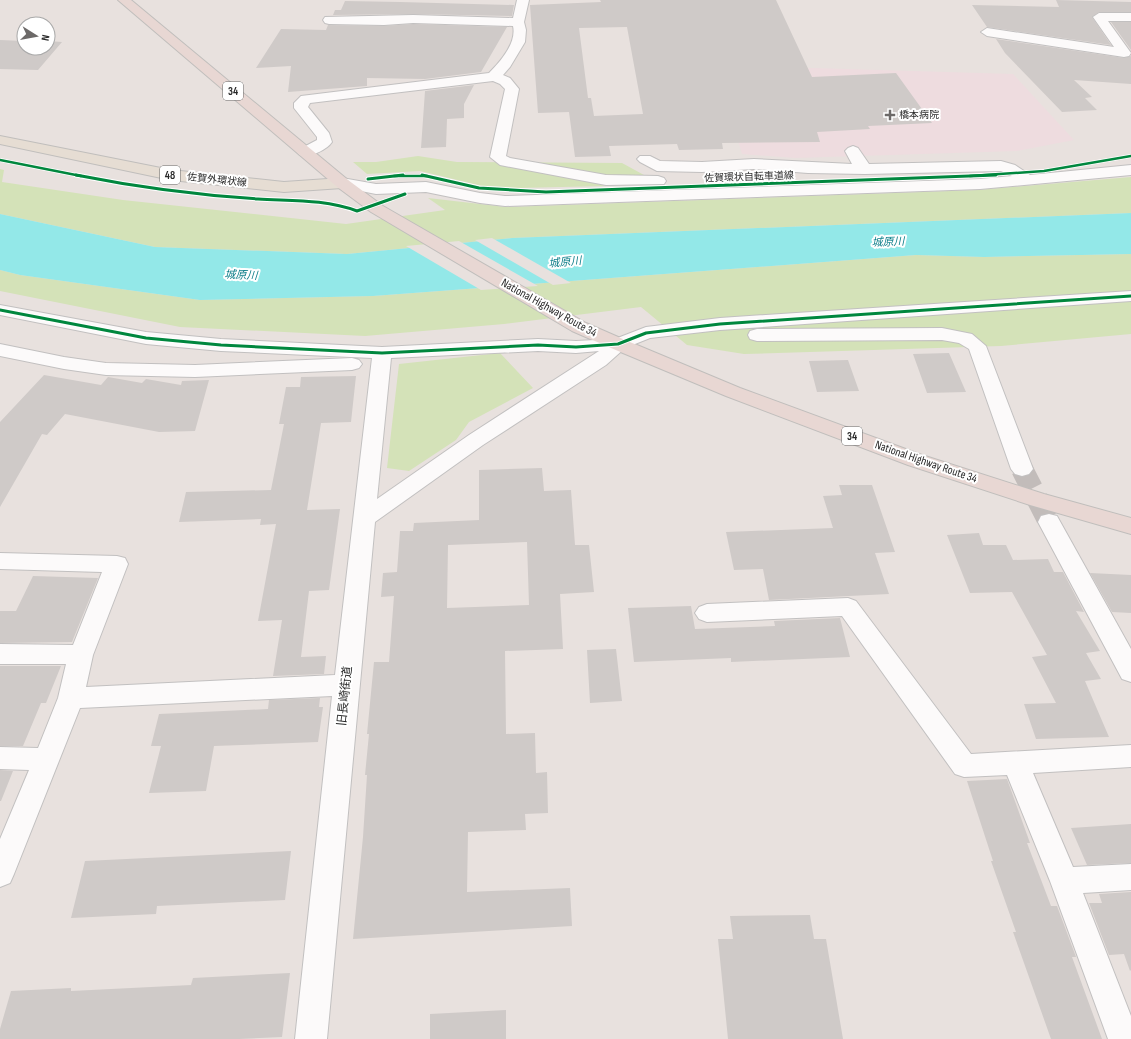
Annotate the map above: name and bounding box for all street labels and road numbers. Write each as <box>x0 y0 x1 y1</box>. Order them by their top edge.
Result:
road number: 34 <box>223 82 243 100</box>
road number: 48 <box>160 166 180 184</box>
street label: 佐賀環状自転車道線 <box>704 169 794 185</box>
street label: 佐賀外環状線 <box>187 171 247 189</box>
street label: National Highway Route 34 <box>498 275 600 341</box>
road number: 34 <box>842 427 862 445</box>
street label: National Highway Route 34 <box>873 437 979 487</box>
street label: 旧長崎街道 <box>334 665 356 727</box>

